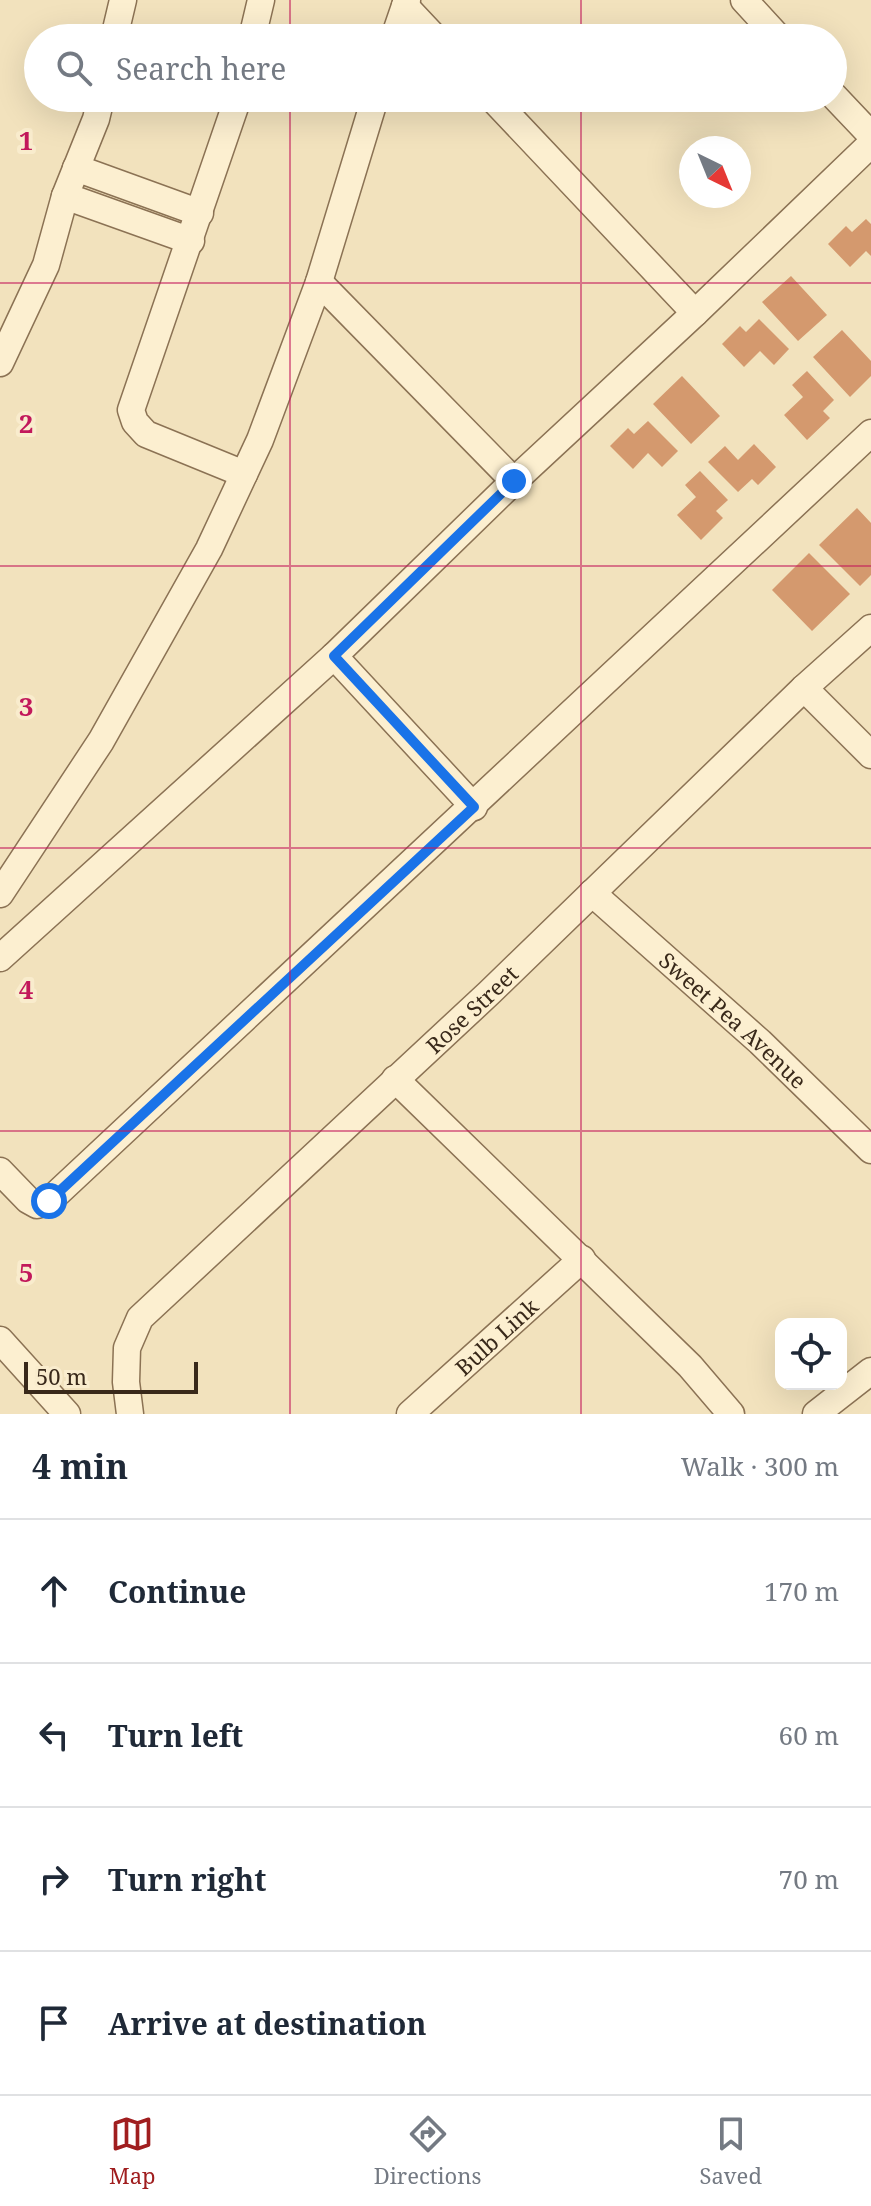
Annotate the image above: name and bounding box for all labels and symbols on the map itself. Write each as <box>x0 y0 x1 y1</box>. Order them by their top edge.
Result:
text: 1 <box>19 122 33 158</box>
north arrow <box>679 136 751 208</box>
text: 2 <box>19 405 33 441</box>
route end <box>496 463 532 499</box>
text: 3 <box>19 688 33 724</box>
street label: Sweet Pea Avenue <box>653 945 814 1095</box>
street label: Rose Street <box>419 958 524 1060</box>
text: 4 <box>19 971 34 1007</box>
route start <box>31 1183 67 1219</box>
text: 5 <box>19 1254 33 1290</box>
street label: Bulb Link <box>448 1291 544 1382</box>
scale bar <box>24 1358 198 1394</box>

